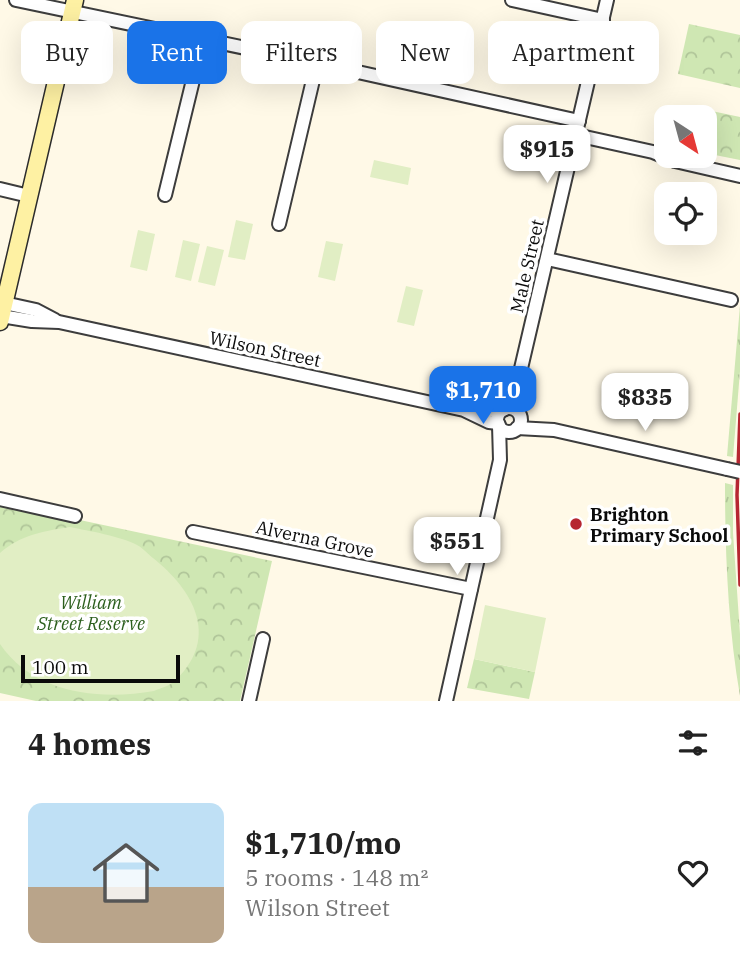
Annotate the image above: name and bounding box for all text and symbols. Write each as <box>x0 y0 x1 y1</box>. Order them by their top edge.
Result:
chip: Buy <box>21 21 113 84</box>
chip: Rent <box>127 21 227 84</box>
chip: Filters <box>241 21 362 84</box>
chip: New <box>376 21 474 84</box>
chip: Apartment <box>488 21 659 84</box>
north arrow <box>654 105 718 168</box>
map controls <box>654 105 717 245</box>
pin: $915 <box>506 125 588 185</box>
text: $915 <box>519 133 575 163</box>
button: locate <box>654 182 717 245</box>
street label: Male Street <box>505 217 549 315</box>
street label: Wilson Street <box>207 326 323 372</box>
pin: $1,710 <box>426 366 540 426</box>
text: $1,710 <box>445 374 521 404</box>
pin: $835 <box>604 374 686 433</box>
text: $835 <box>617 381 673 411</box>
place label: Brighton Primary School <box>590 503 728 547</box>
street label: Alverna Grove <box>254 515 376 563</box>
marker: Brighton Primary School <box>568 516 584 532</box>
pin: $551 <box>416 518 498 577</box>
text: $551 <box>429 525 485 555</box>
park label: William Street Reserve <box>36 591 145 635</box>
scale bar <box>21 652 180 684</box>
text: 100 m <box>32 655 89 679</box>
text: 4 homes <box>28 724 151 763</box>
icon: filters <box>674 724 712 762</box>
text: $1,710/mo <box>245 823 401 862</box>
icon: home <box>84 831 168 915</box>
icon: heart <box>674 854 712 892</box>
text: 5 rooms · 148 m² <box>245 862 428 892</box>
text: Wilson Street <box>245 892 390 922</box>

